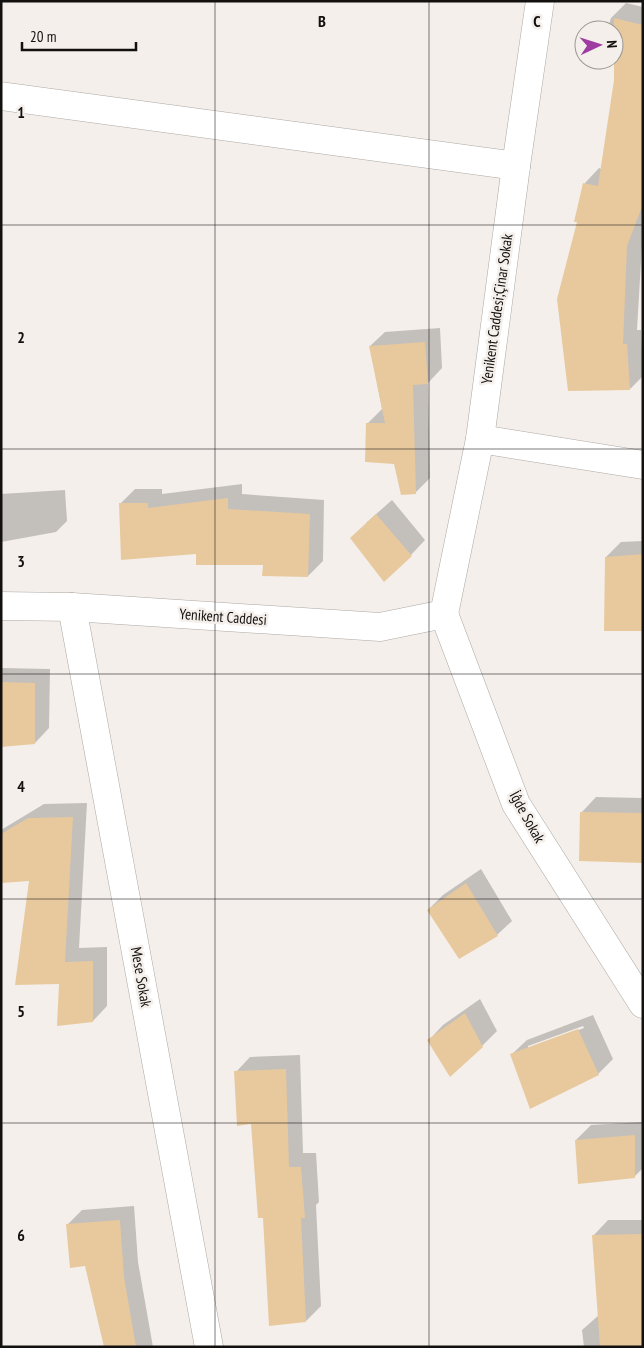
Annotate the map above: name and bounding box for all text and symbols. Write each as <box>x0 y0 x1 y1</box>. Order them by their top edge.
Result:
text: B <box>318 11 326 31</box>
text: C <box>533 11 541 31</box>
scale bar <box>22 20 136 52</box>
north arrow <box>574 20 624 70</box>
text: 20 m <box>30 27 56 46</box>
text: N <box>603 40 621 48</box>
text: 1 <box>17 102 25 122</box>
street label: Yenikent Caddesi;Çinar Sokak <box>477 232 516 385</box>
text: 2 <box>17 327 25 347</box>
text: 3 <box>17 551 25 571</box>
street label: Yenikent Caddesi <box>179 604 267 629</box>
text: 4 <box>17 776 25 796</box>
street label: İĝde Sokak <box>505 787 550 846</box>
street label: Mese Sokak <box>127 945 156 1009</box>
text: 5 <box>17 1001 25 1021</box>
text: 6 <box>17 1225 25 1245</box>

